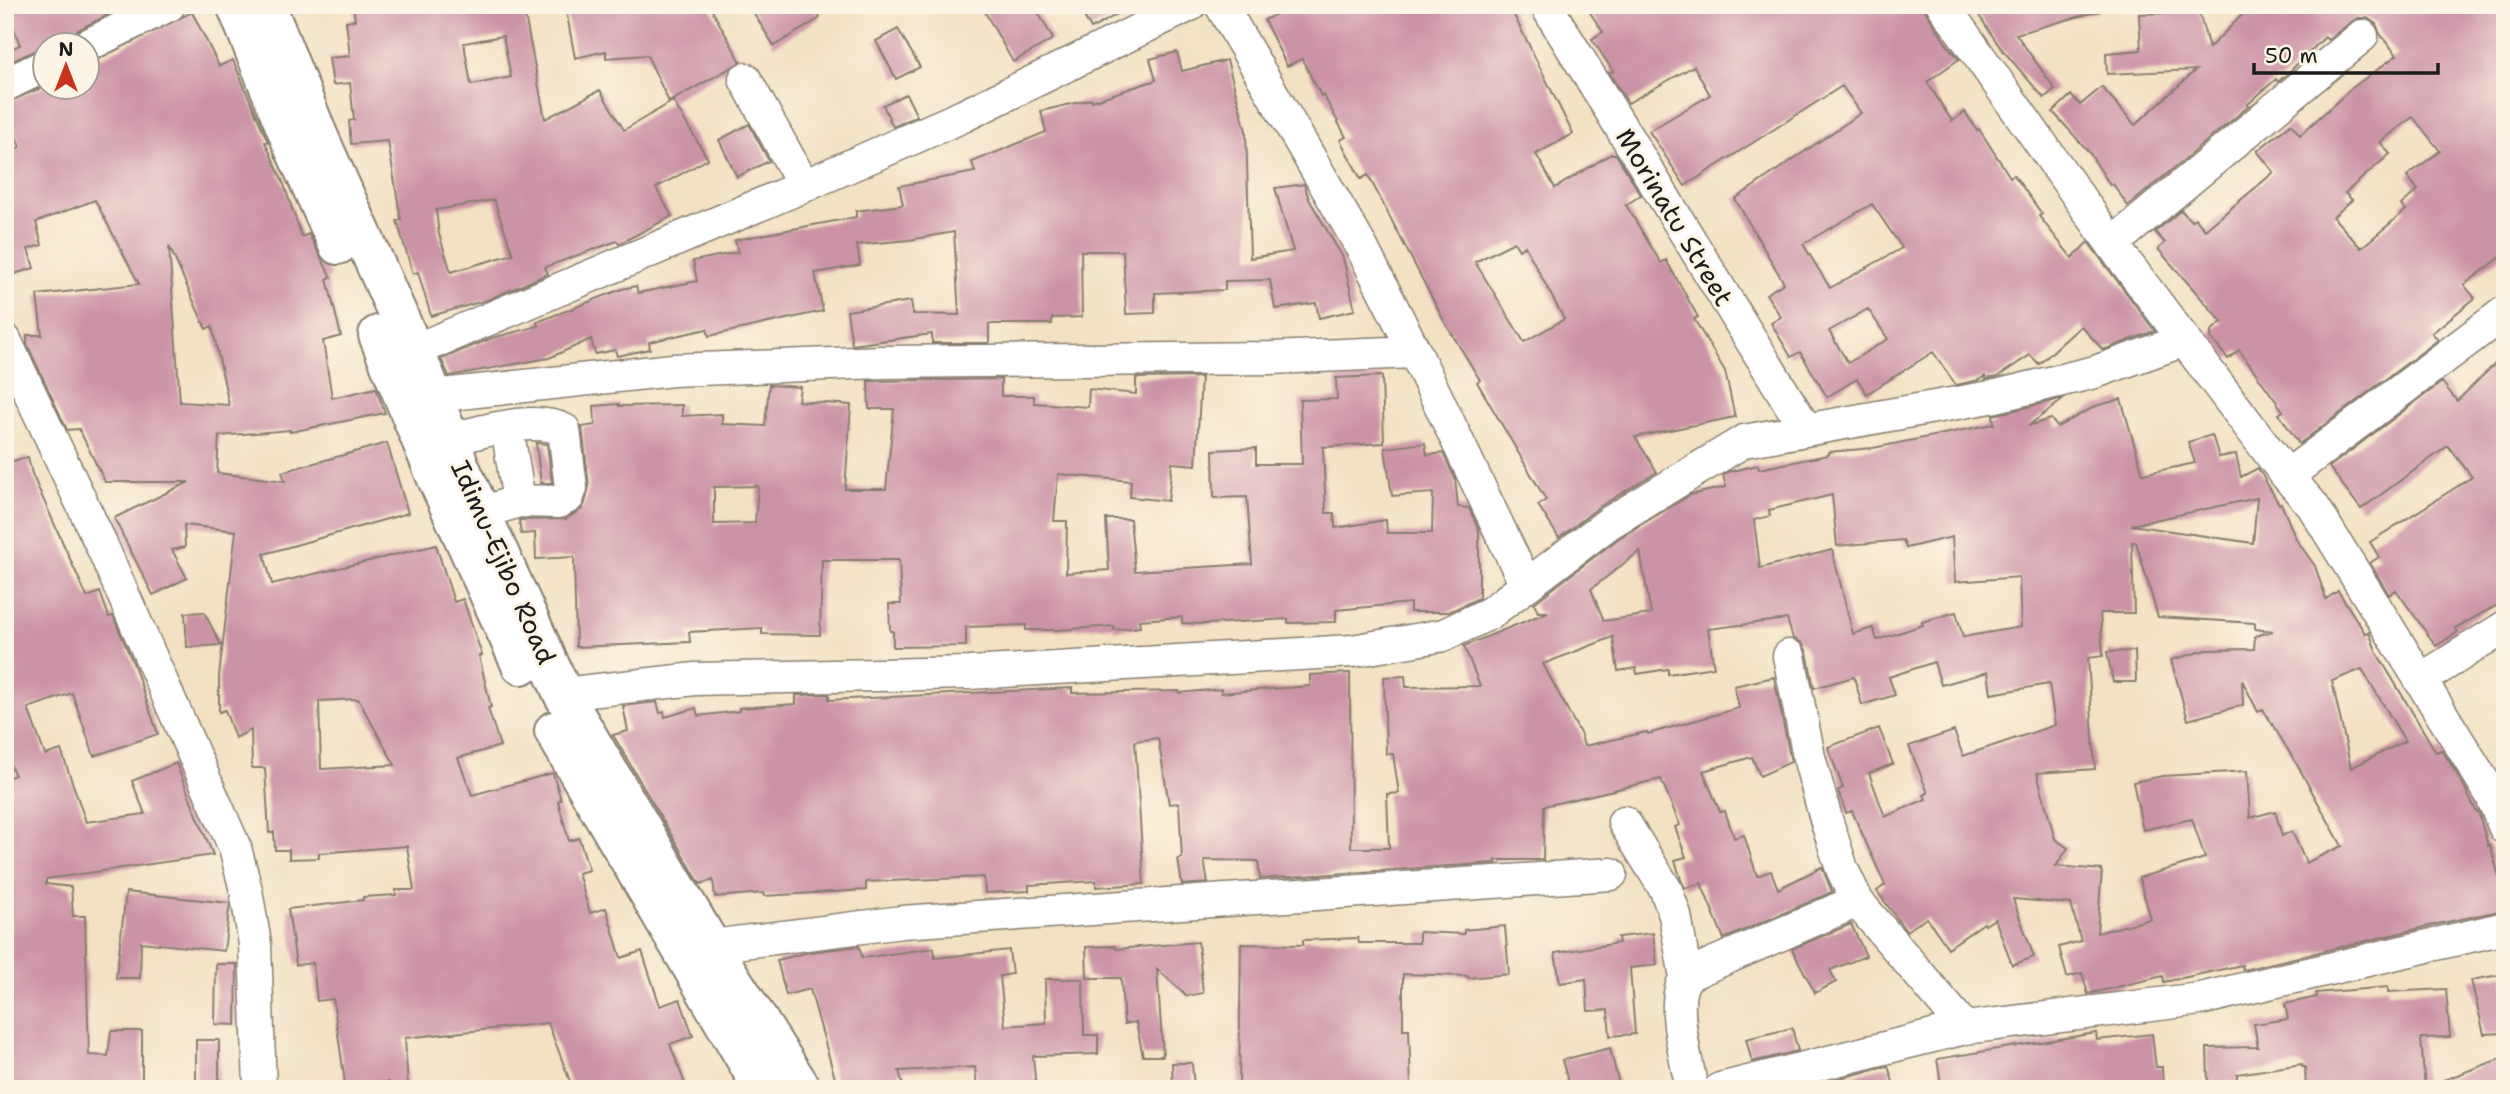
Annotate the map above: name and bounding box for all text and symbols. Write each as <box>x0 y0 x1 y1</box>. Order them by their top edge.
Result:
north arrow <box>32 32 102 102</box>
scale bar <box>2254 32 2438 76</box>
text: N <box>58 37 74 62</box>
text: 50 m <box>2265 42 2318 70</box>
street label: Morinatu Street <box>1608 122 1742 312</box>
street label: Idimu-Ejibo Road <box>443 454 565 670</box>

